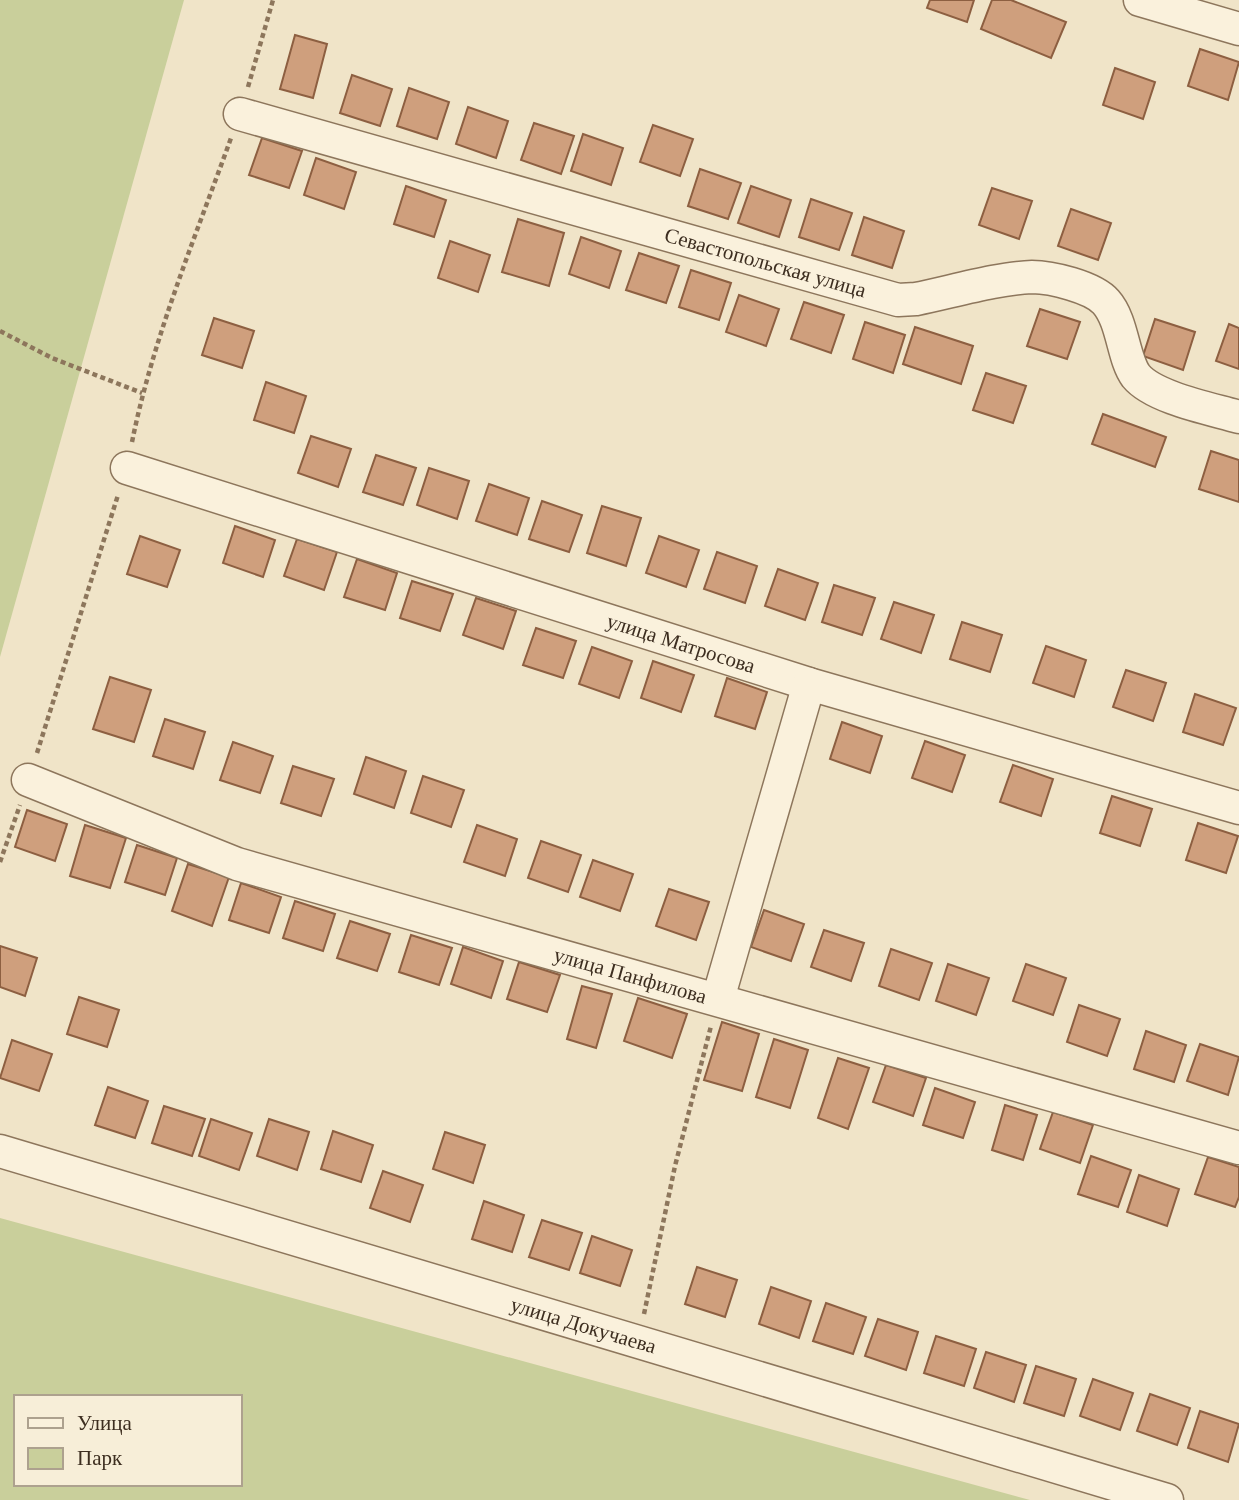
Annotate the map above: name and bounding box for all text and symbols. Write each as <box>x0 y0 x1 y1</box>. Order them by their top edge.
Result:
street label: Севастопольская улица <box>662 223 869 303</box>
street label: улица Матросова <box>604 609 759 678</box>
street label: улица Панфилова <box>551 942 710 1009</box>
street label: улица Докучаева <box>508 1292 660 1359</box>
legend <box>14 1395 242 1486</box>
text: Улица <box>77 1411 132 1435</box>
text: Парк <box>77 1446 123 1470</box>

